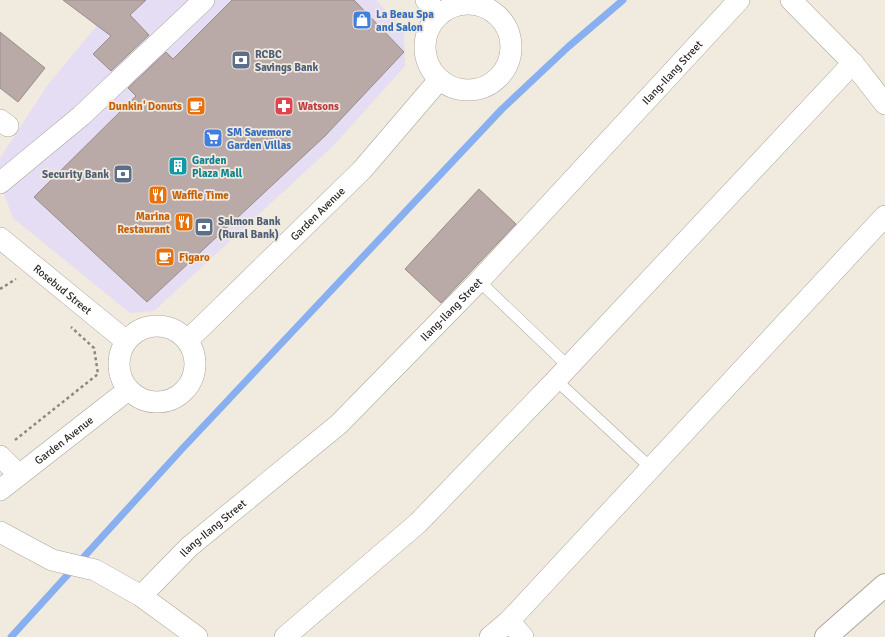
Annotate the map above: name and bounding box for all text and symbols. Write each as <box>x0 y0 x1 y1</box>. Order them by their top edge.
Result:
place label: La Beau Spa and Salon <box>376 8 434 34</box>
shop icon: La Beau Spa and Salon <box>351 9 373 31</box>
street label: Ilang-Ilang Street <box>640 38 705 107</box>
place label: RCBC Savings Bank <box>255 48 319 74</box>
bank icon: RCBC Savings Bank <box>230 49 252 71</box>
cafe icon: Dunkin' Donuts <box>185 95 207 117</box>
pharmacy icon: Watsons <box>273 95 295 117</box>
place label: Dunkin' Donuts <box>109 100 182 113</box>
place label: Watsons <box>298 100 339 113</box>
place label: SM Savemore Garden Villas <box>227 126 292 152</box>
supermarket icon: SM Savemore Garden Villas <box>202 127 224 149</box>
place label: Garden Plaza Mall <box>192 154 243 180</box>
building icon: Garden Plaza Mall <box>167 155 189 177</box>
bank icon: Security Bank <box>112 163 134 185</box>
place label: Security Bank <box>42 168 109 181</box>
restaurant icon: Waffle Time <box>147 184 169 206</box>
street label: Garden Avenue <box>288 184 348 243</box>
place label: Waffle Time <box>172 189 229 202</box>
place label: Marina Restaurant <box>117 210 170 236</box>
restaurant icon: Marina Restaurant <box>173 211 195 233</box>
place label: Salmon Bank (Rural Bank) <box>218 215 281 241</box>
bank icon: Salmon Bank (Rural Bank) <box>193 216 215 238</box>
cafe icon: Figaro <box>154 246 176 268</box>
place label: Figaro <box>179 251 210 264</box>
street label: Rosebud Street <box>31 262 94 317</box>
street label: Ilang-Ilang Street <box>418 275 485 344</box>
street label: Garden Avenue <box>32 414 96 467</box>
street label: Ilang-Ilang Street <box>177 497 249 560</box>

